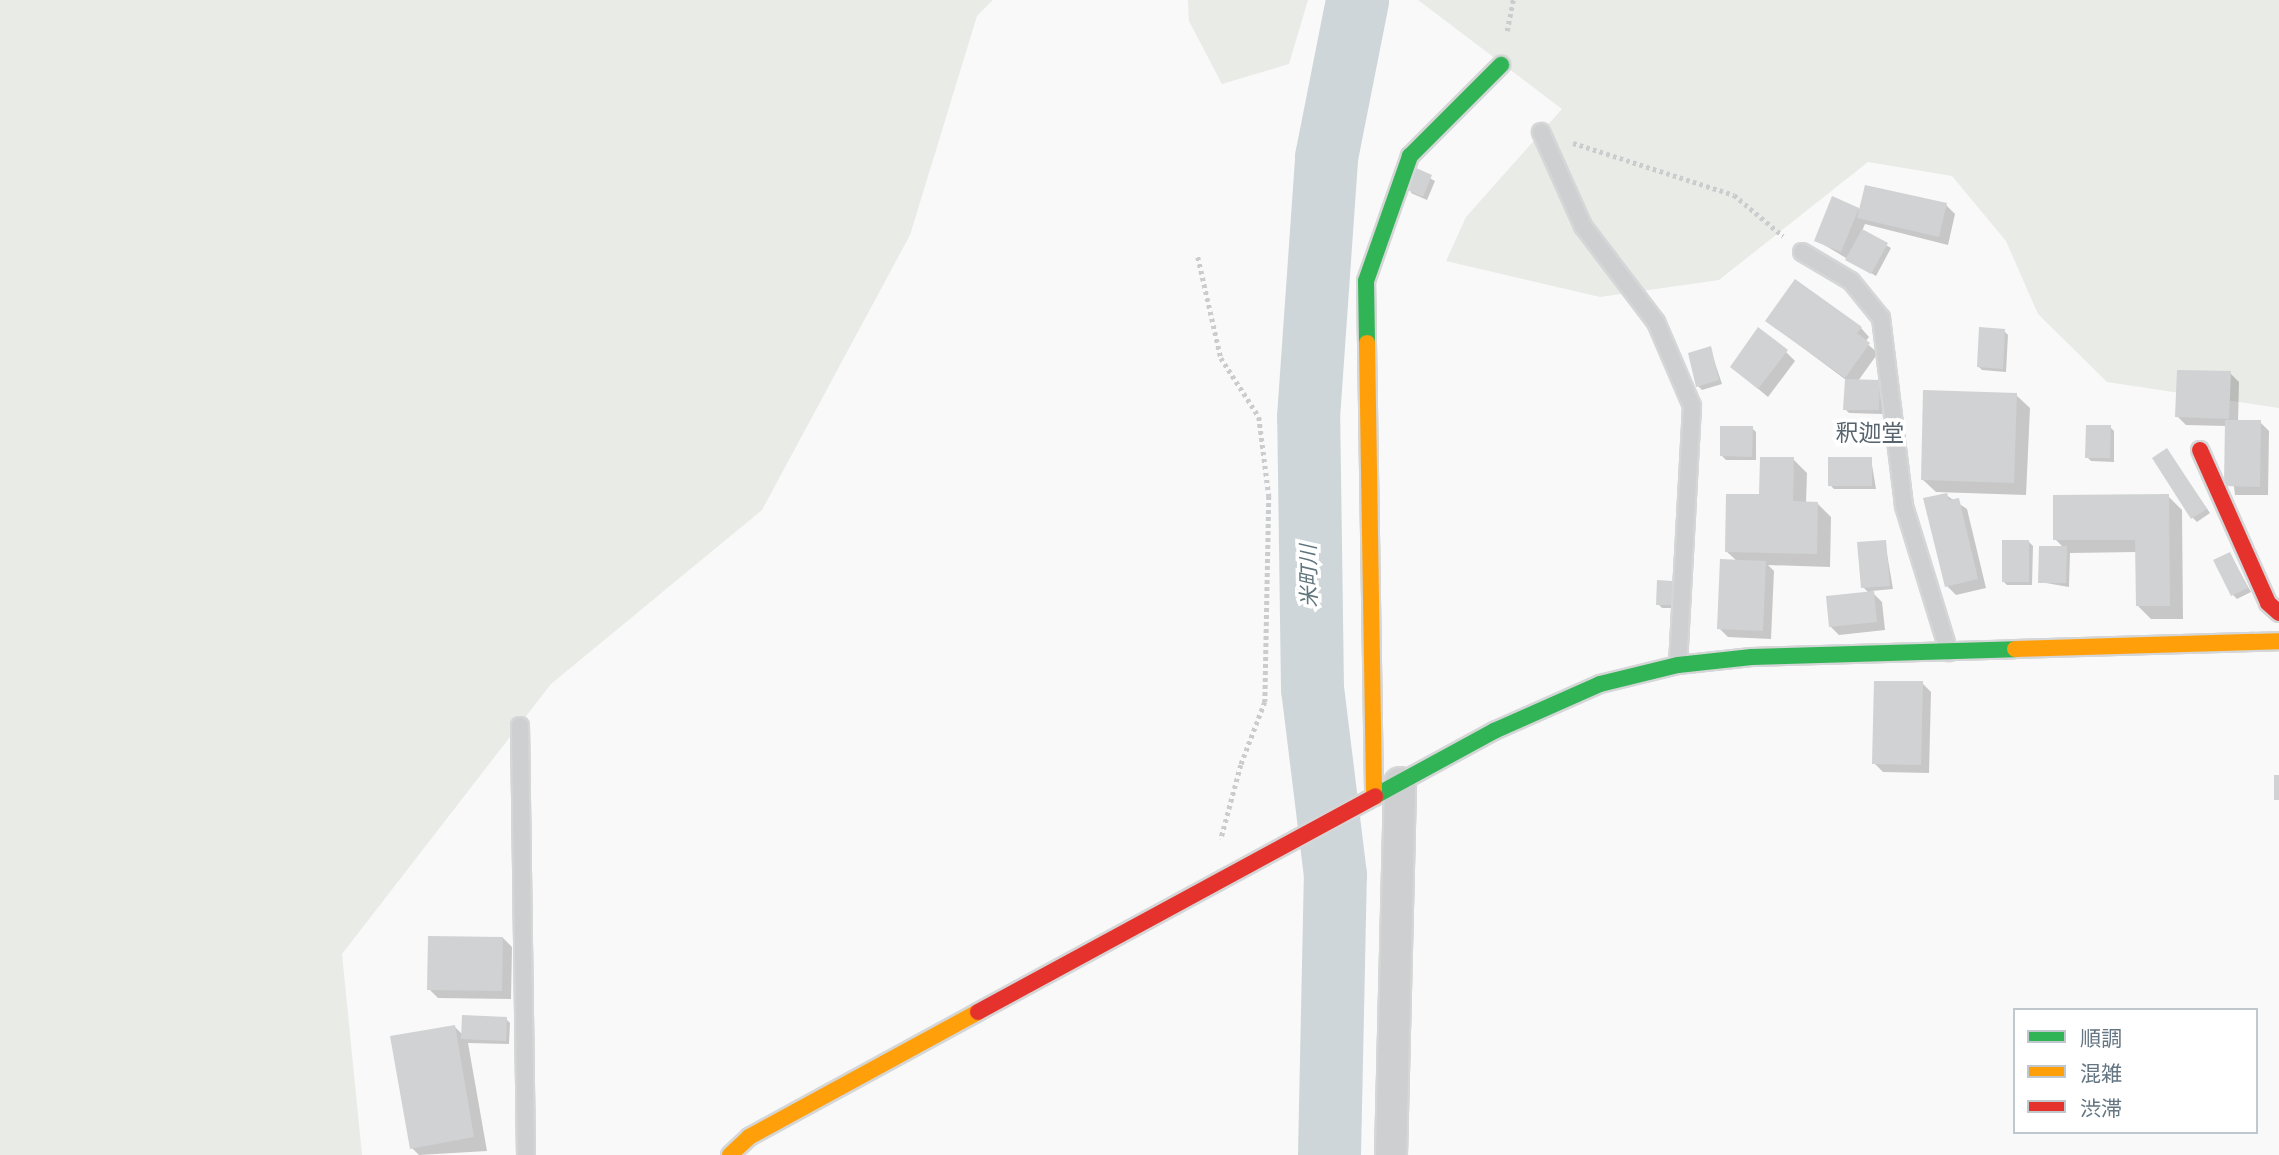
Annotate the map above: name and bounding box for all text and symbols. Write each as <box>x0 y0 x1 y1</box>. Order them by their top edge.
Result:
district label: 釈迦堂 <box>1836 420 1904 448</box>
water label: 米町川 <box>1297 544 1323 608</box>
legend <box>2013 1008 2258 1134</box>
text: 順調 <box>2080 1027 2122 1052</box>
text: 混雑 <box>2080 1062 2122 1087</box>
text: 渋滞 <box>2080 1097 2122 1122</box>

